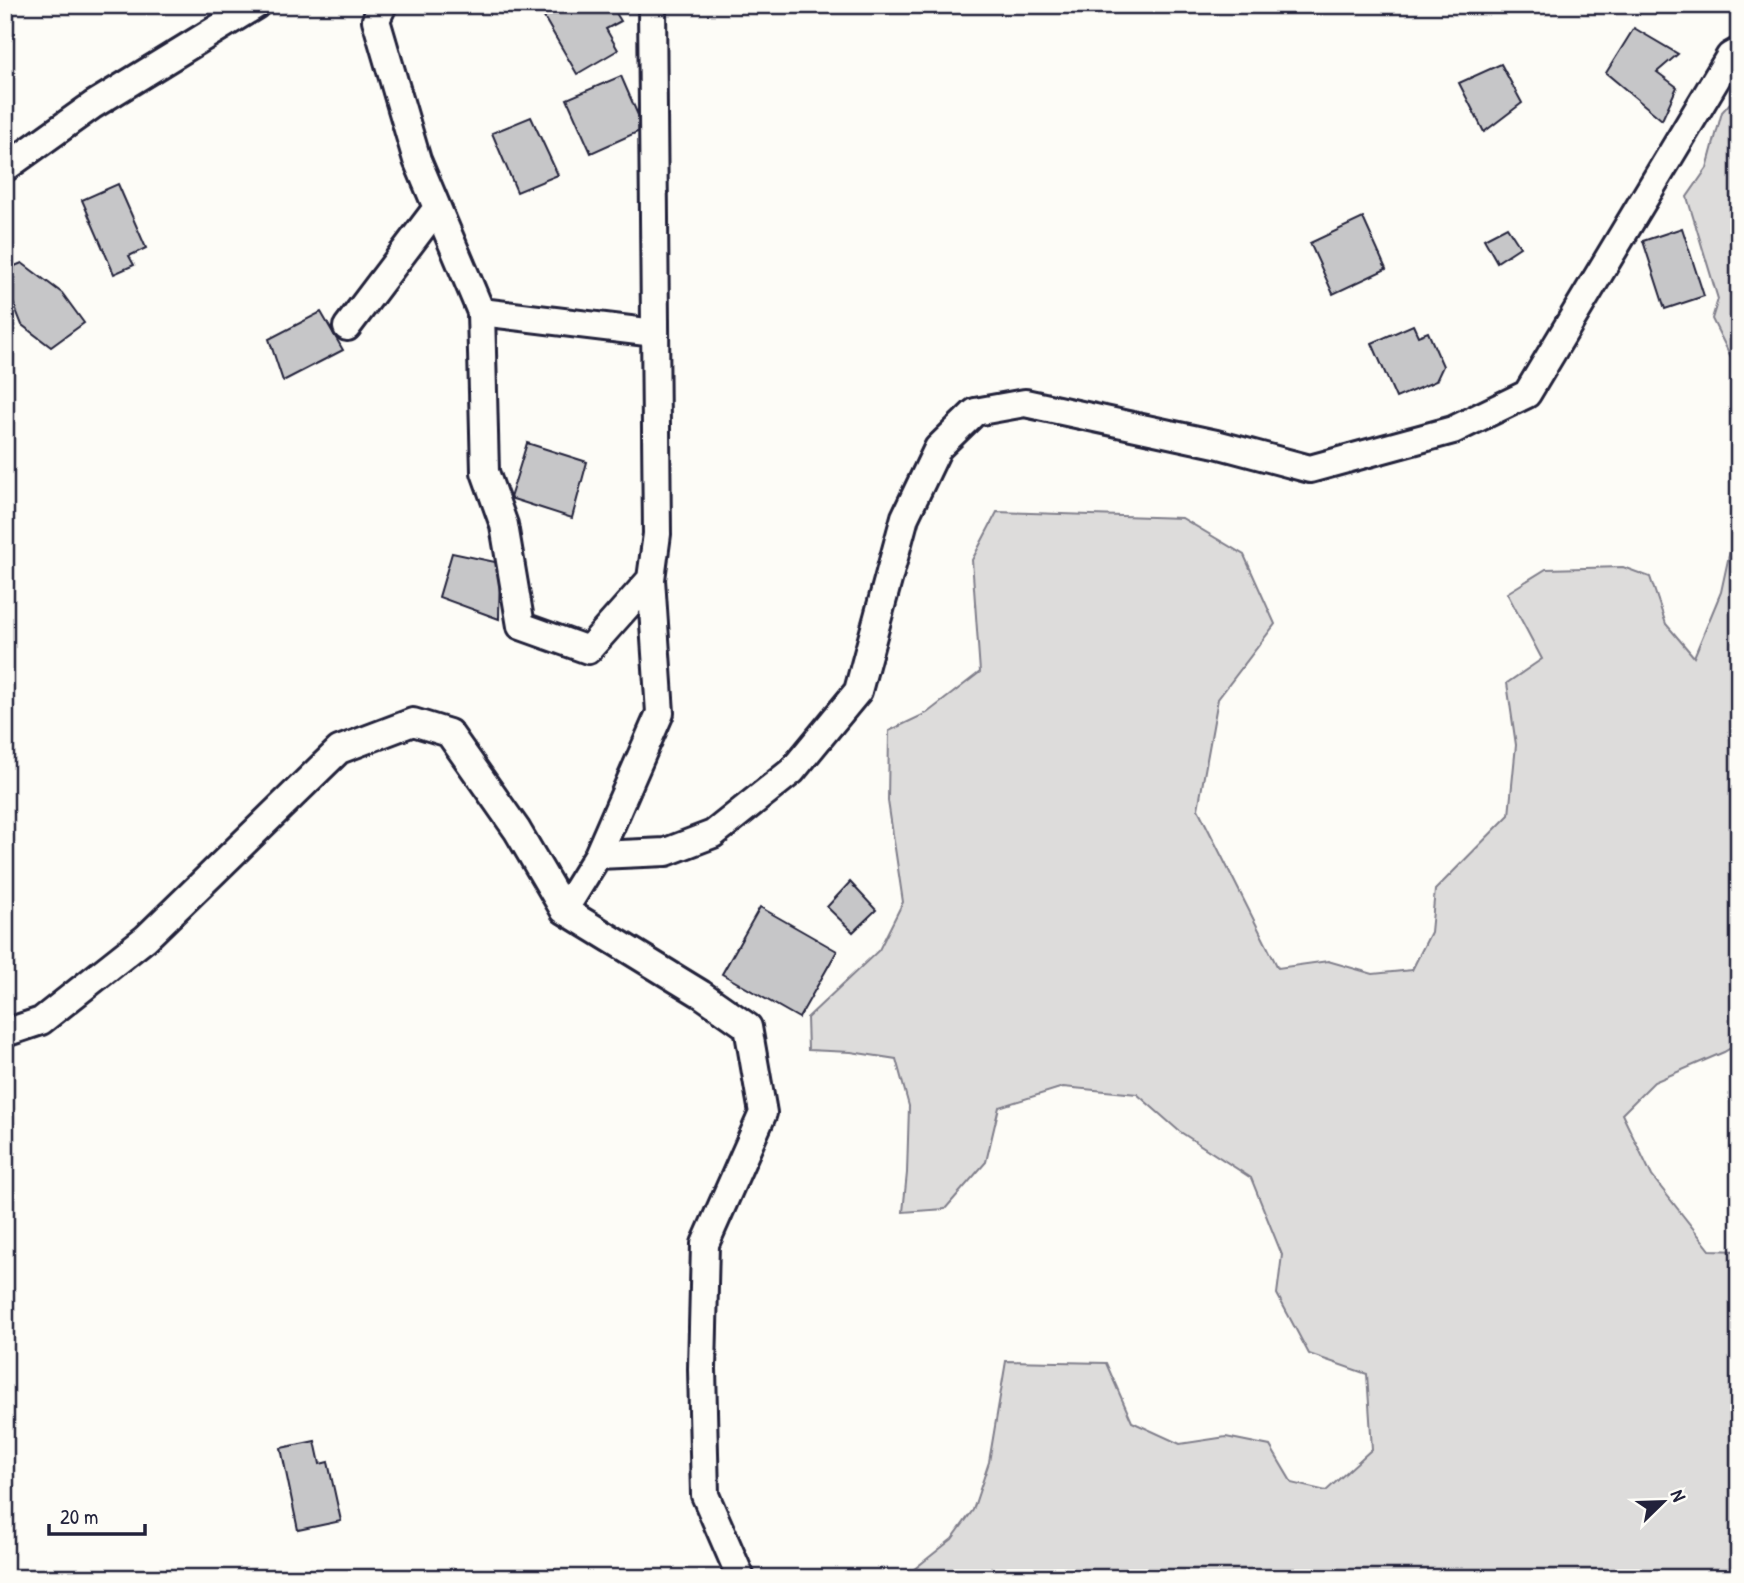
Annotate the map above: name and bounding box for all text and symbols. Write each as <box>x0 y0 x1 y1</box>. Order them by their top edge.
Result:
north arrow <box>1628 1468 1698 1538</box>
text: N <box>1665 1486 1693 1505</box>
scale bar <box>49 1492 145 1536</box>
text: 20 m <box>60 1502 98 1531</box>

